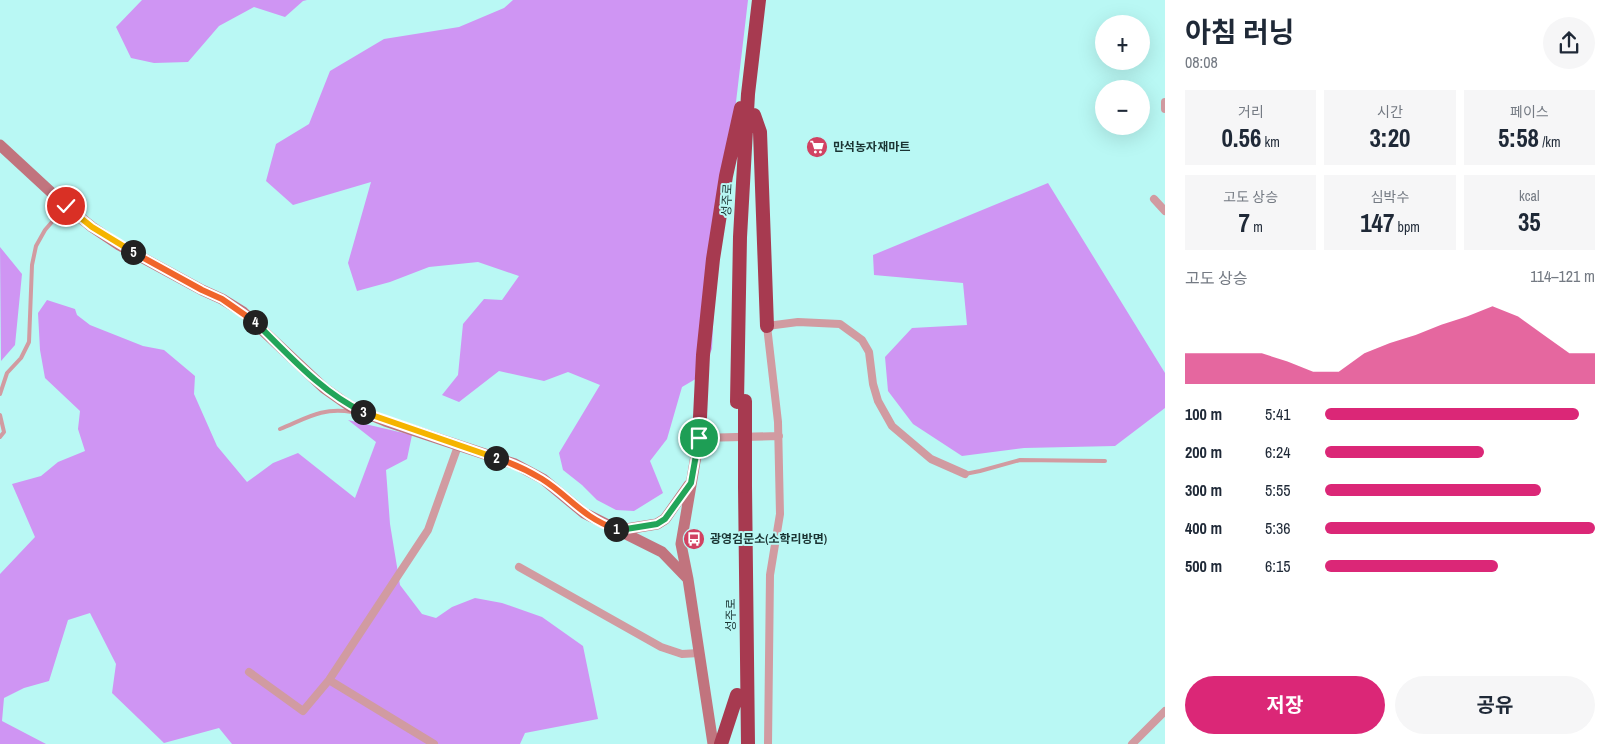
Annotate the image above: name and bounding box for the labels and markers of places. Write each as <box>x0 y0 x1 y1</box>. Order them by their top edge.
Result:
supermarket icon: 만석농자재마트 <box>805 135 829 159</box>
place label: 만석농자재마트 <box>833 139 910 155</box>
pin <box>45 185 87 227</box>
pin: 5 <box>120 240 146 264</box>
pin: 4 <box>242 310 268 334</box>
pin: 3 <box>350 400 376 424</box>
pin <box>678 417 720 459</box>
pin: 2 <box>484 446 508 470</box>
pin: 1 <box>604 516 628 542</box>
bus stop icon: 광영검문소(소학리방면) <box>682 527 706 551</box>
place label: 광영검문소(소학리방면) <box>710 531 827 547</box>

